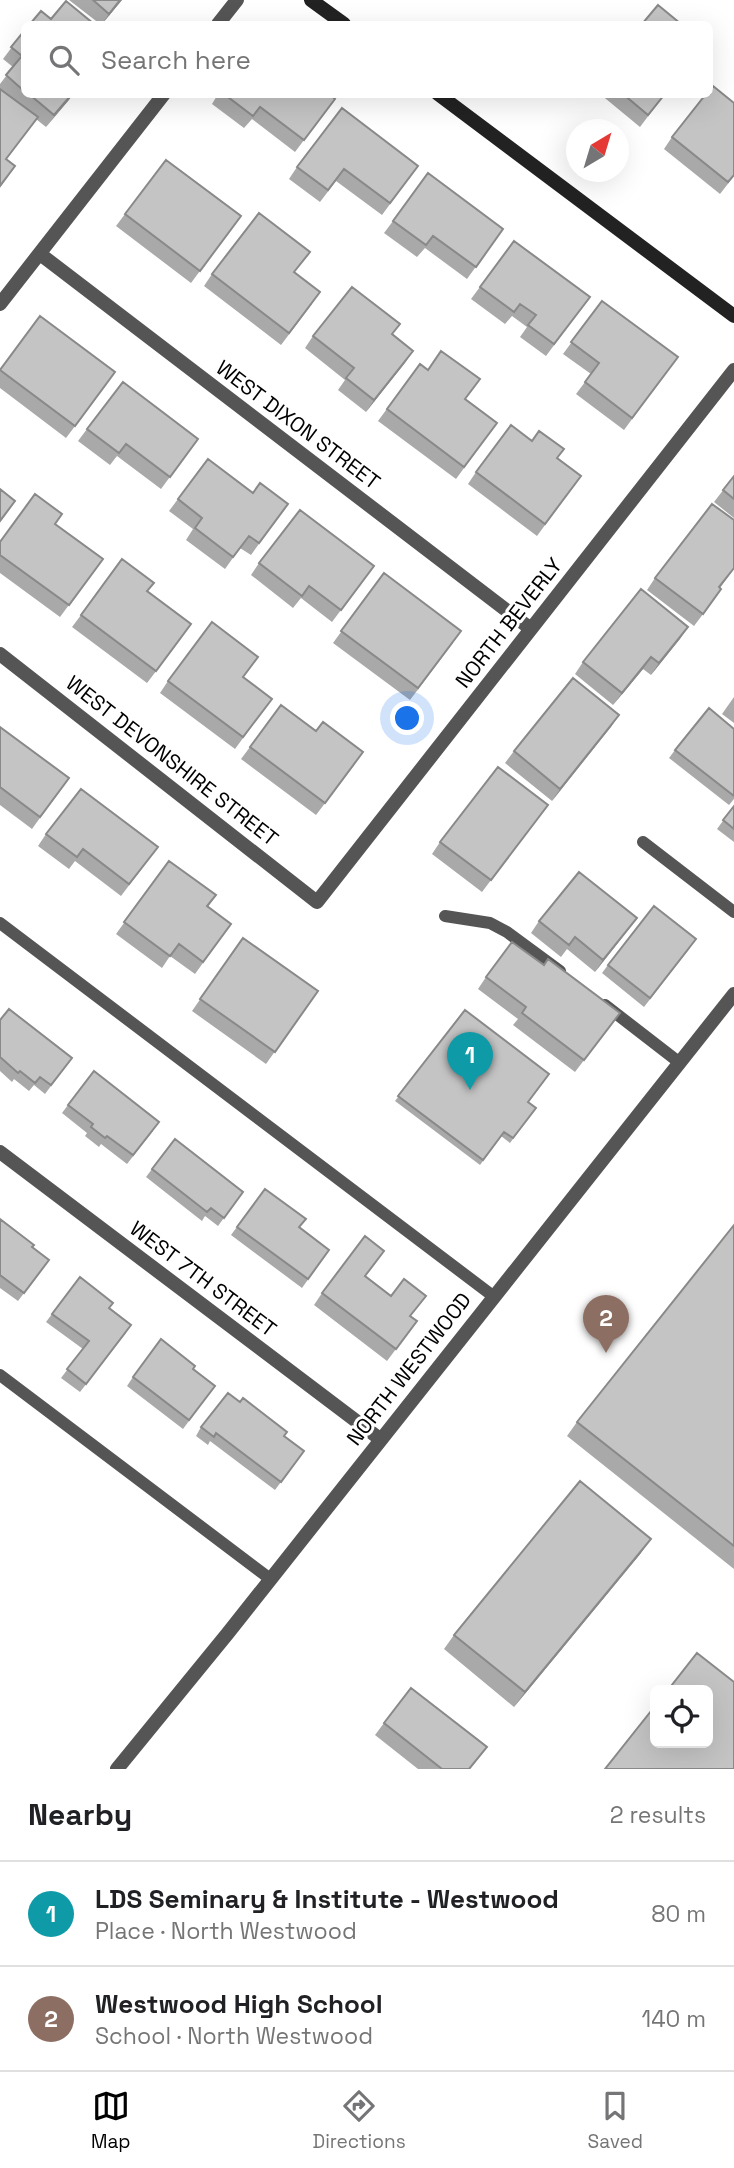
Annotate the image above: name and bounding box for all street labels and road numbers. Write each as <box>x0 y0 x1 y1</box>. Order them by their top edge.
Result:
street label: WEST DIXON STREET <box>211 354 386 495</box>
street label: NORTH BEVERLY <box>449 552 568 693</box>
street label: WEST DEVONSHIRE STREET <box>61 669 284 852</box>
street label: WEST 7TH STREET <box>125 1215 282 1343</box>
street label: NORTH WESTWOOD <box>340 1287 477 1451</box>

